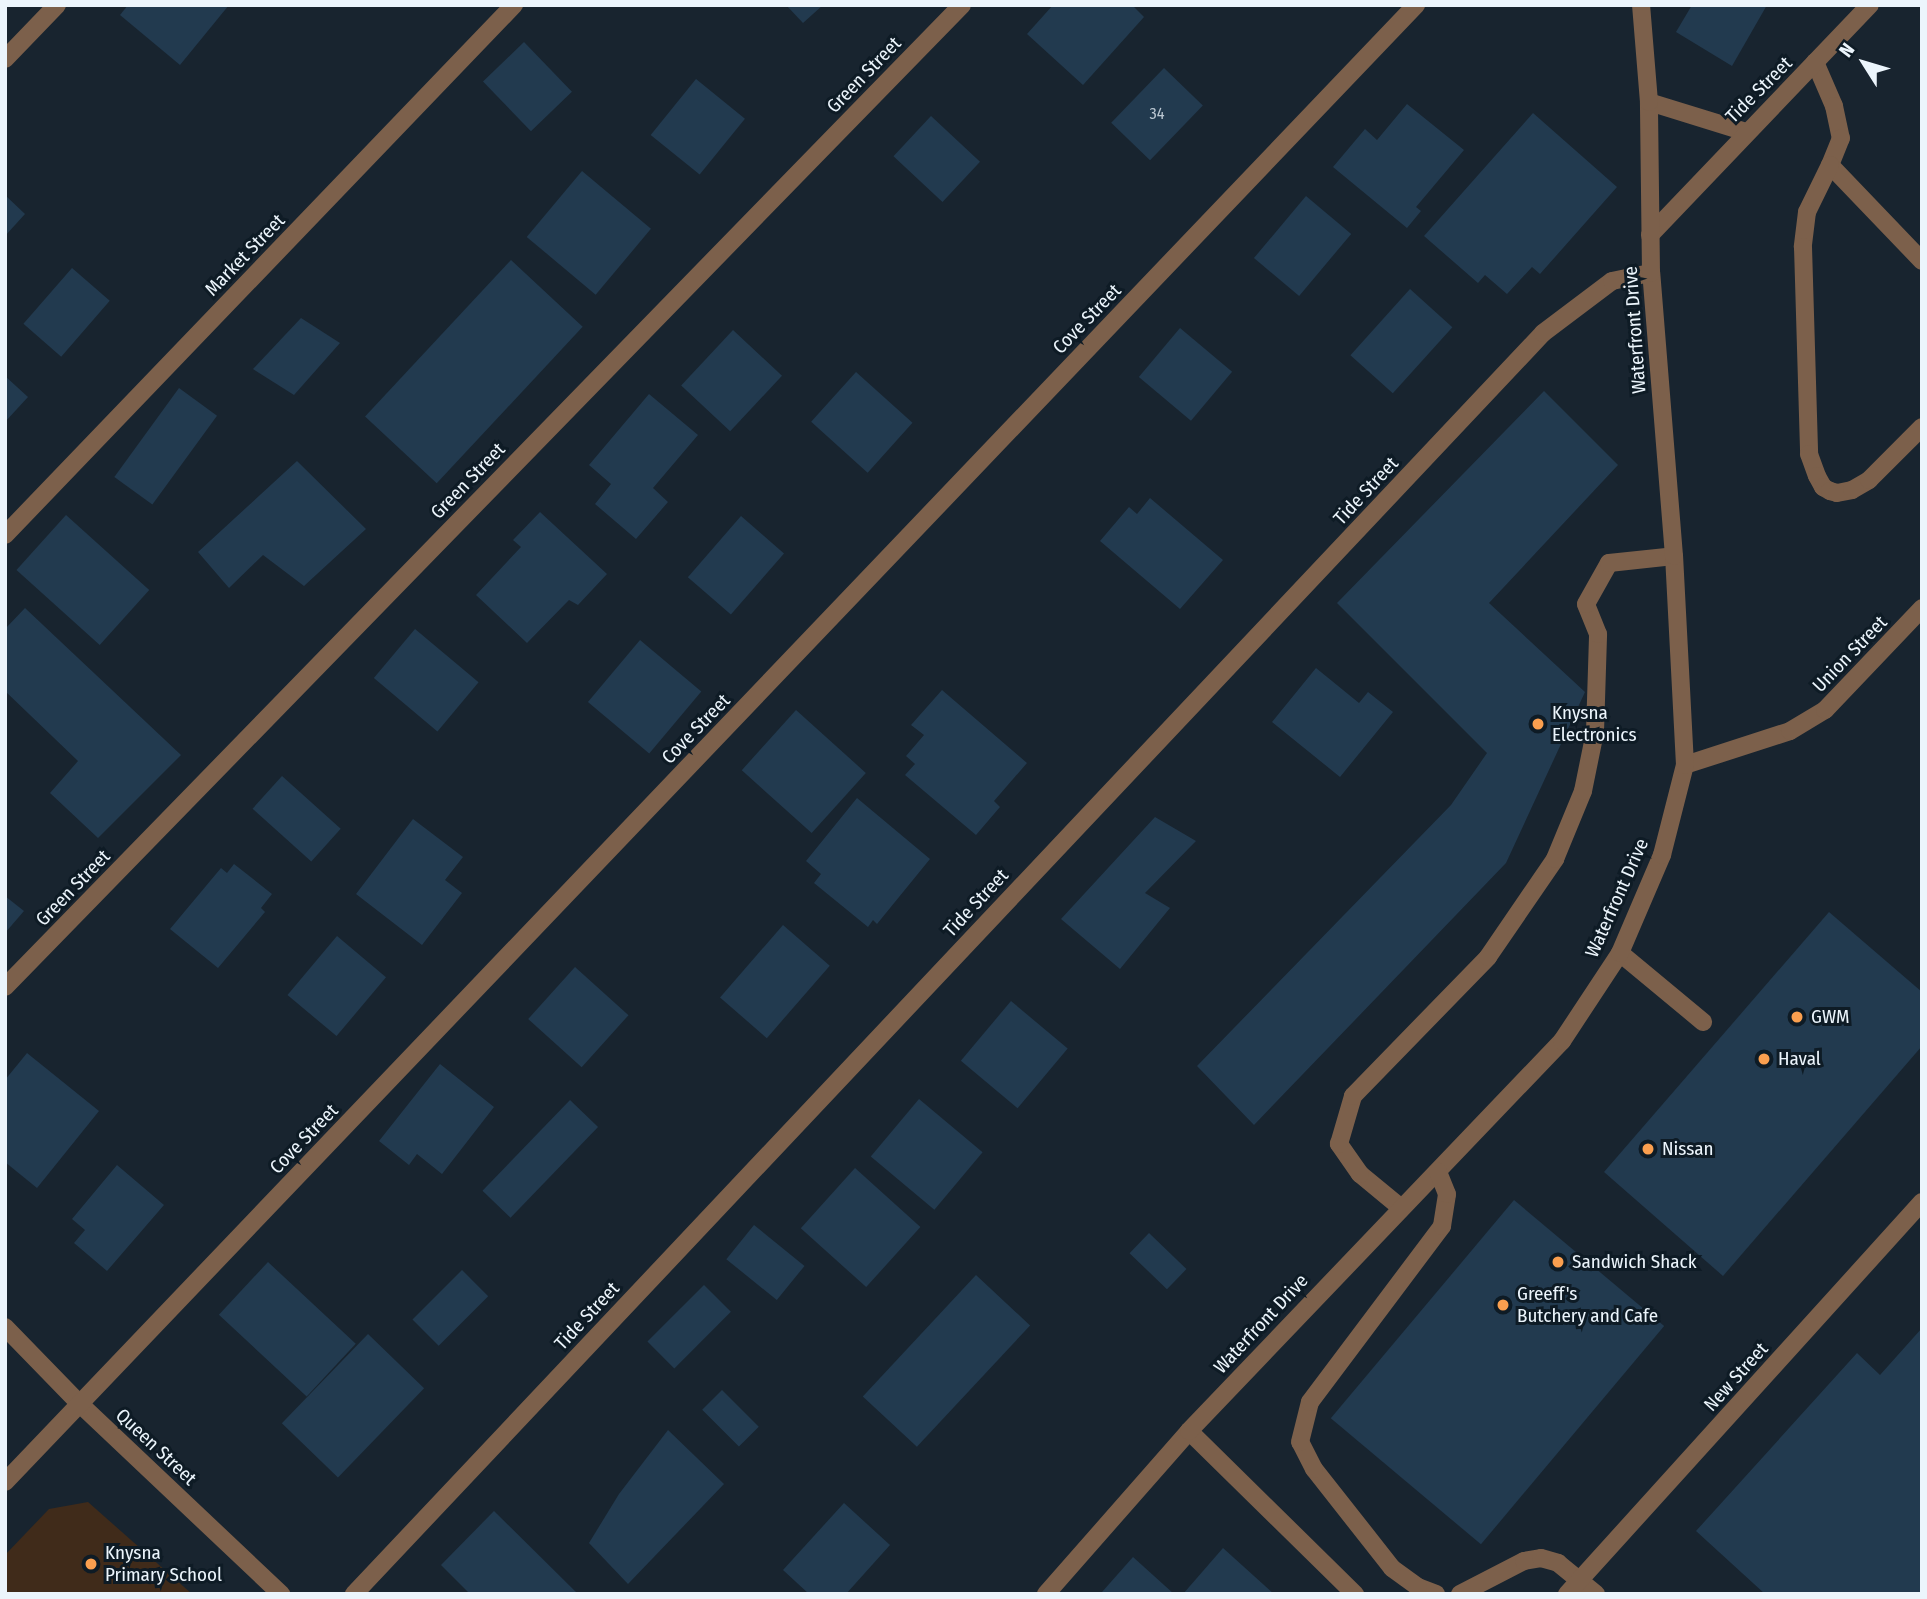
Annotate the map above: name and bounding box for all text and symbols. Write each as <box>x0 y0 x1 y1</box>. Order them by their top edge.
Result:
north arrow <box>1829 28 1899 98</box>
street label: Green Street <box>822 32 906 118</box>
text: N <box>1834 39 1859 62</box>
street label: Tide Street <box>1721 52 1797 128</box>
house number: 34 <box>1150 104 1164 124</box>
street label: Market Street <box>200 209 290 301</box>
street label: Waterfront Drive <box>1619 265 1651 395</box>
street label: Cove Street <box>1048 279 1126 359</box>
street label: Green Street <box>426 438 510 524</box>
street label: Tide Street <box>1329 452 1403 530</box>
street label: Union Street <box>1808 611 1892 697</box>
street label: Cove Street <box>657 689 735 769</box>
place label: Knysna Electronics <box>1552 702 1637 746</box>
marker: Knysna Electronics <box>1530 716 1546 732</box>
street label: Waterfront Drive <box>1581 835 1653 961</box>
street label: Green Street <box>31 845 115 931</box>
street label: Tide Street <box>939 864 1013 942</box>
place label: GWM <box>1811 1006 1850 1028</box>
marker: GWM <box>1789 1009 1805 1025</box>
place label: Haval <box>1778 1048 1821 1070</box>
marker: Haval <box>1756 1051 1772 1067</box>
street label: Cove Street <box>265 1099 343 1179</box>
place label: Nissan <box>1662 1138 1714 1160</box>
marker: Nissan <box>1640 1141 1656 1157</box>
place label: Sandwich Shack <box>1572 1251 1697 1273</box>
marker: Sandwich Shack <box>1550 1254 1566 1270</box>
street label: Waterfront Drive <box>1209 1270 1313 1378</box>
street label: Tide Street <box>550 1277 624 1355</box>
place label: Greeff's Butchery and Cafe <box>1517 1283 1658 1327</box>
marker: Greeff's Butchery and Cafe <box>1495 1297 1511 1313</box>
street label: New Street <box>1699 1338 1773 1416</box>
street label: Queen Street <box>111 1404 201 1490</box>
place label: Knysna Primary School <box>105 1542 222 1586</box>
marker: Knysna Primary School <box>83 1556 99 1572</box>

